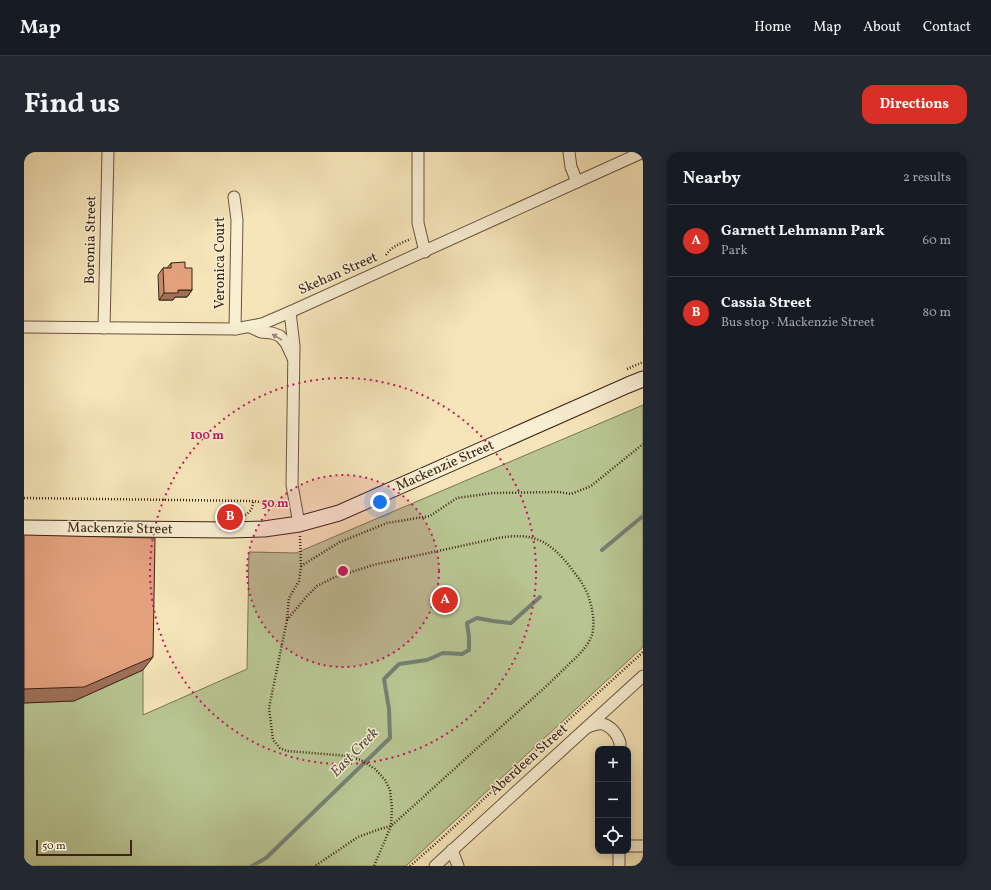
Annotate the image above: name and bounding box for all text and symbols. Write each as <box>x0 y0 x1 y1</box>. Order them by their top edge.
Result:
text: Map <box>20 15 61 41</box>
text: Home <box>754 18 791 37</box>
text: Map <box>813 18 841 37</box>
text: About <box>863 18 901 37</box>
text: Contact <box>923 18 971 37</box>
text: Find us <box>24 85 120 124</box>
button: Directions <box>862 85 967 124</box>
text: Nearby <box>683 167 741 190</box>
text: 2 results <box>903 169 951 187</box>
street label: Boronia Street <box>81 195 101 284</box>
street label: Veronica Court <box>211 217 230 309</box>
text: Garnett Lehmann Park <box>721 221 884 242</box>
text: A <box>691 232 701 250</box>
text: 60 m <box>923 232 951 250</box>
text: Park <box>721 242 748 260</box>
street label: Skehan Street <box>295 248 381 300</box>
text: Cassia Street <box>721 293 811 314</box>
text: B <box>692 304 700 322</box>
text: 80 m <box>922 304 951 322</box>
text: Bus stop · Mackenzie Street <box>721 314 875 332</box>
one-way arrow <box>271 333 283 340</box>
text: 100 m <box>190 428 224 444</box>
street label: Mackenzie Street <box>393 436 497 496</box>
your location <box>370 492 390 512</box>
text: 50 m <box>261 496 289 512</box>
pin: B <box>217 502 243 532</box>
street label: Mackenzie Street <box>67 519 173 539</box>
centre of rings <box>336 564 350 578</box>
pin: A <box>432 585 458 615</box>
street label: Aberdeen Street <box>486 720 572 800</box>
water label: East Creek <box>326 724 384 782</box>
map controls <box>595 746 631 854</box>
button: + <box>595 746 631 782</box>
button: − <box>595 782 631 818</box>
button: locate <box>595 818 631 854</box>
scale bar <box>36 838 132 857</box>
text: 50 m <box>42 839 66 854</box>

